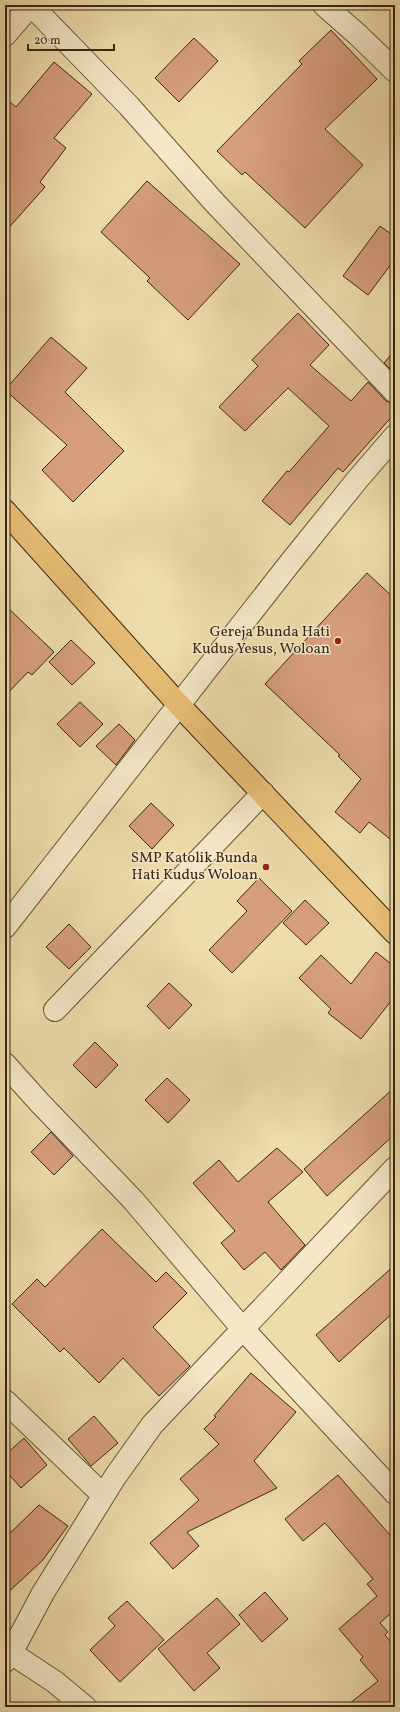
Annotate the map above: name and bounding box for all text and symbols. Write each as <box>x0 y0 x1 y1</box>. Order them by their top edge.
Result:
scale bar <box>28 26 114 52</box>
text: 20 m <box>34 33 61 49</box>
place label: Gereja Bunda Hati Kudus Yesus, Woloan <box>192 622 330 660</box>
marker: Gereja Bunda Hati Kudus Yesus, Woloan <box>333 636 343 646</box>
place label: SMP Katolik Bunda Hati Kudus Woloan <box>131 848 258 886</box>
marker: SMP Katolik Bunda Hati Kudus Woloan <box>261 862 271 872</box>

